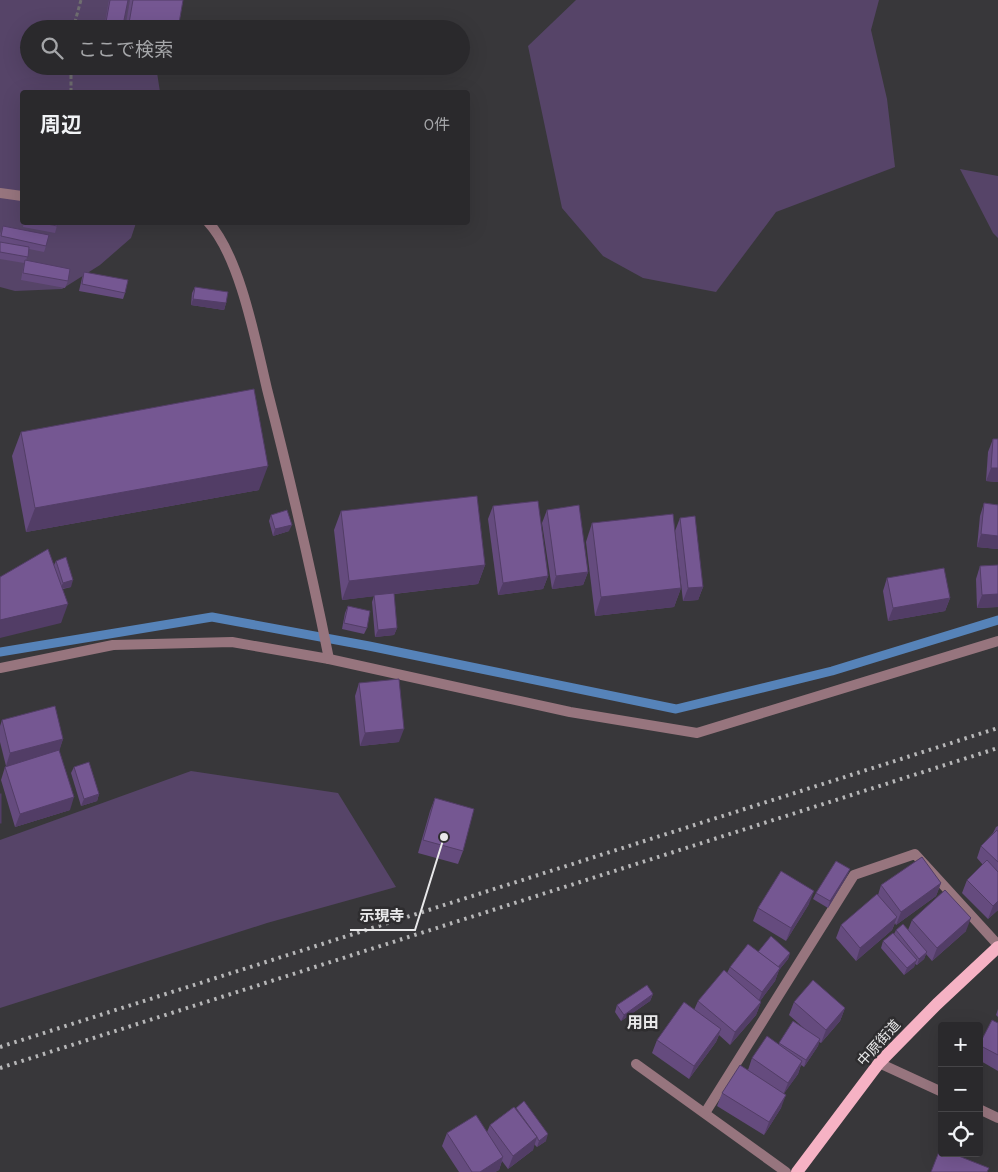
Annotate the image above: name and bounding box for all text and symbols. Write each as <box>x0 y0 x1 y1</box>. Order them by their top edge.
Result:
search box <box>20 20 470 75</box>
icon: search <box>38 34 66 62</box>
text: ここで検索 <box>78 38 173 61</box>
text: 周辺 <box>40 112 82 137</box>
text: 0件 <box>424 115 450 134</box>
callout: 示現寺 <box>350 900 415 930</box>
text: 示現寺 <box>359 907 405 925</box>
district label: 用田 <box>627 1013 659 1032</box>
street label: 中原街道 <box>854 1017 904 1069</box>
map controls <box>938 1022 983 1157</box>
button: + <box>938 1022 983 1067</box>
button: − <box>938 1067 983 1112</box>
button: locate <box>938 1112 983 1157</box>

